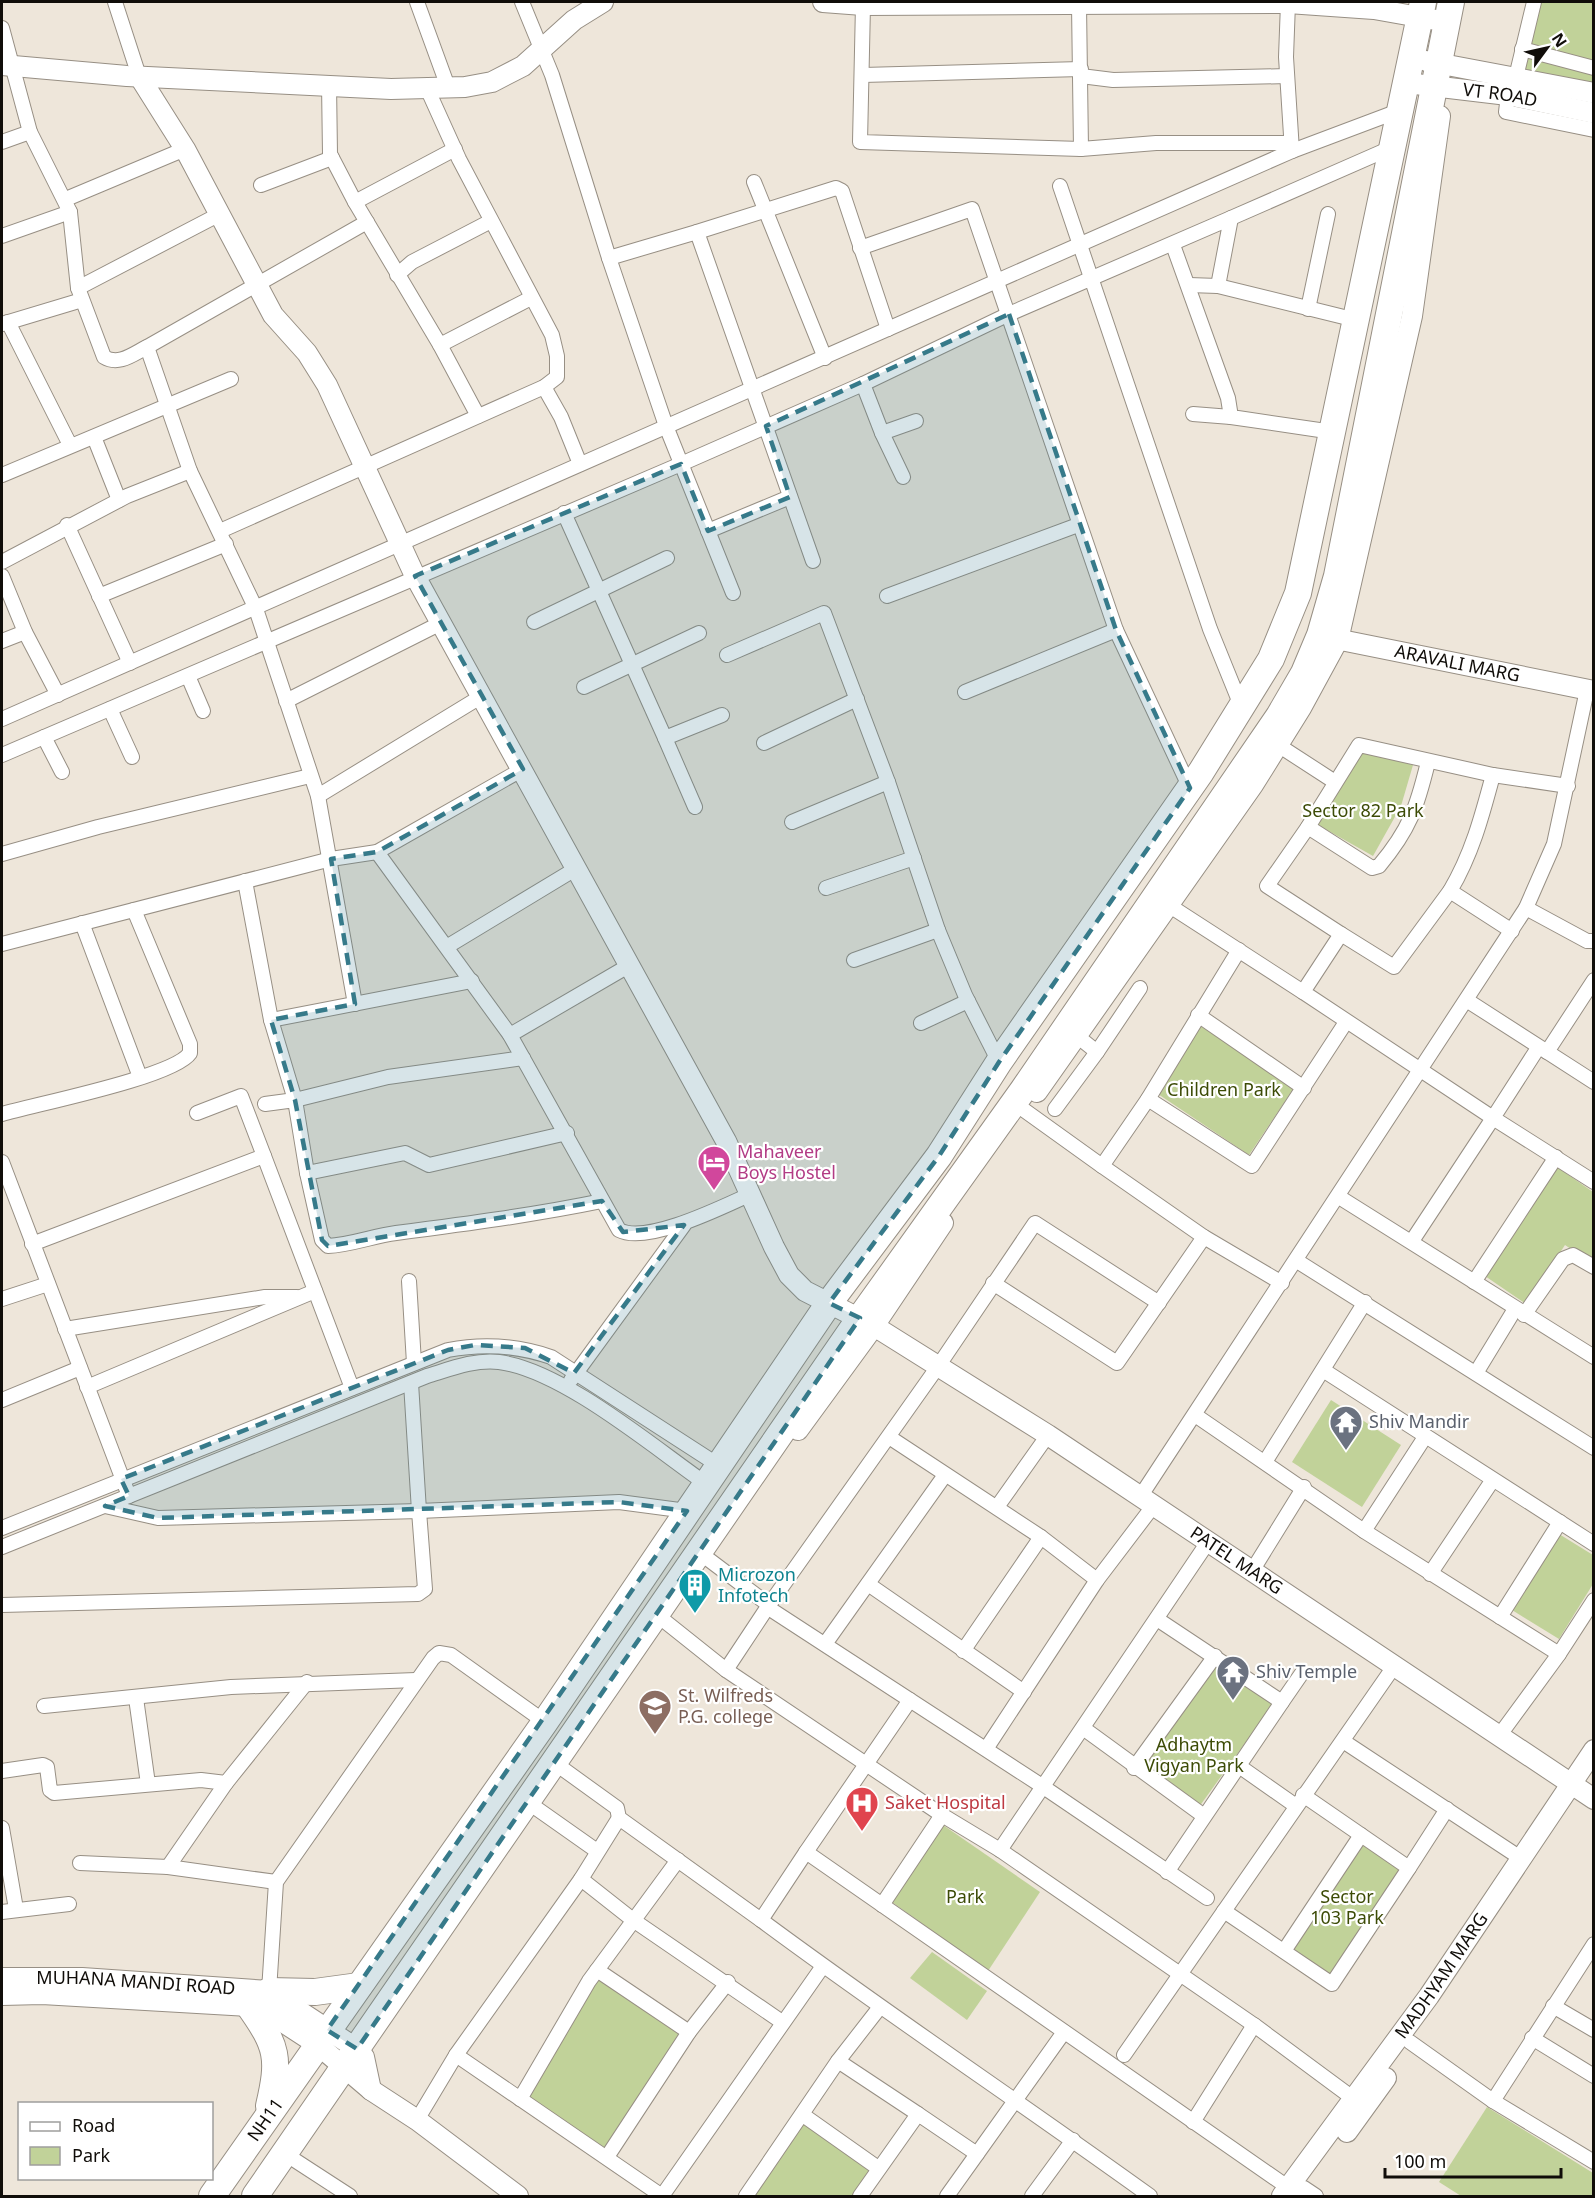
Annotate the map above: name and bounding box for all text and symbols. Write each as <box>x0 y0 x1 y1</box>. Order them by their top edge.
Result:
north arrow <box>1517 18 1577 78</box>
text: N <box>1547 28 1572 51</box>
street label: VT ROAD <box>1462 77 1540 112</box>
street label: ARAVALI MARG <box>1393 638 1522 687</box>
park label: Sector 82 Park <box>1302 798 1424 822</box>
park label: Children Park <box>1167 1077 1281 1101</box>
place label: Mahaveer Boys Hostel <box>737 1139 836 1184</box>
hotel icon: Mahaveer Boys Hostel <box>696 1144 732 1191</box>
temple icon: Shiv Mandir <box>1328 1404 1364 1451</box>
place label: Shiv Mandir <box>1369 1409 1470 1433</box>
street label: PATEL MARG <box>1186 1520 1288 1599</box>
place label: Microzon Infotech <box>718 1562 796 1607</box>
building icon: Microzon Infotech <box>677 1567 713 1614</box>
temple icon: Shiv Temple <box>1215 1654 1251 1701</box>
place label: Shiv Temple <box>1256 1659 1357 1683</box>
place label: St. Wilfreds P.G. college <box>678 1683 773 1728</box>
school or university icon: St. Wilfreds P.G. college <box>637 1688 673 1735</box>
park label: Adhaytm Vigyan Park <box>1144 1732 1244 1777</box>
hospital icon: Saket Hospital <box>844 1785 880 1832</box>
place label: Saket Hospital <box>885 1790 1006 1814</box>
park label: Park <box>946 1884 984 1908</box>
park label: Sector 103 Park <box>1310 1884 1384 1929</box>
street label: MADHYAM MARG <box>1389 1907 1493 2043</box>
street label: MUHANA MANDI ROAD <box>36 1965 236 2000</box>
street label: NH11 <box>241 2093 288 2146</box>
legend <box>18 2102 213 2180</box>
text: Road <box>72 2113 115 2137</box>
scale bar <box>1385 2141 1560 2179</box>
text: Park <box>72 2143 110 2167</box>
text: 100 m <box>1394 2149 1446 2173</box>

